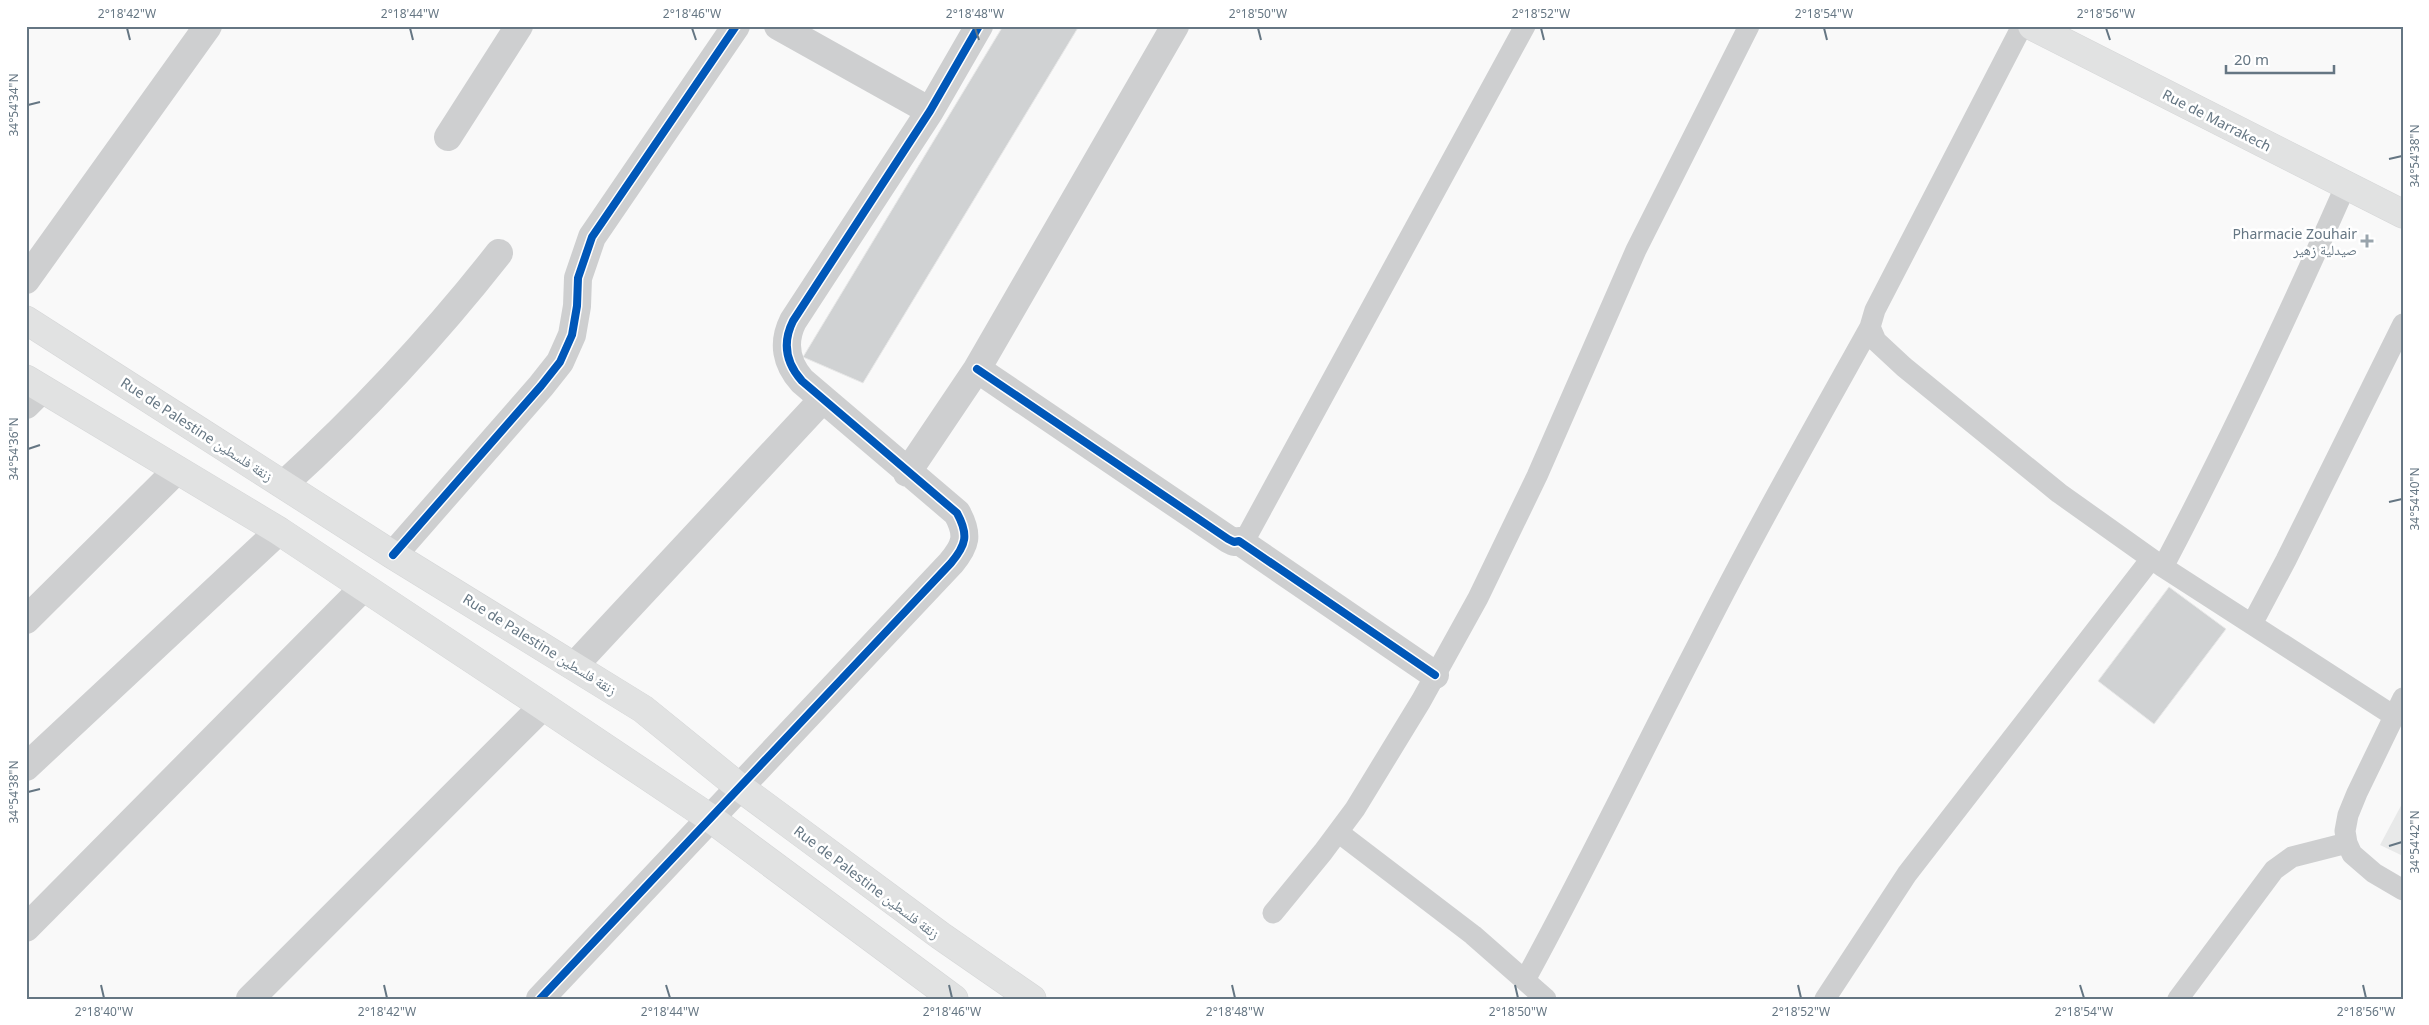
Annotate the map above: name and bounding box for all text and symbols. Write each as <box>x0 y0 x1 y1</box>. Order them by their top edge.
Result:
text: 2°18'42"W <box>98 5 156 22</box>
text: 2°18'44"W <box>381 5 439 22</box>
text: 2°18'46"W <box>663 5 721 22</box>
text: 2°18'48"W <box>946 5 1004 22</box>
text: 2°18'50"W <box>1229 5 1287 22</box>
text: 2°18'52"W <box>1512 5 1570 22</box>
text: 2°18'54"W <box>1795 5 1853 22</box>
text: 2°18'56"W <box>2077 5 2135 22</box>
scale bar <box>2226 42 2334 74</box>
text: 20 m <box>2234 49 2269 69</box>
text: 34°54'34"N <box>5 73 22 137</box>
street label: Rue de Marrakech <box>2159 84 2275 156</box>
text: 34°54'38"N <box>2406 124 2423 188</box>
place label: Pharmacie Zouhair صيدلية زهير <box>2232 224 2357 259</box>
marker: Pharmacie Zouhair صيدلية زهير <box>2361 235 2373 247</box>
street label: Rue de Palestine زنقة فلسطين <box>117 373 277 485</box>
text: 34°54'36"N <box>5 417 22 481</box>
text: 34°54'40"N <box>2406 467 2423 531</box>
street label: Rue de Palestine زنقة فلسطين <box>460 589 620 699</box>
text: 34°54'38"N <box>5 760 22 824</box>
text: 34°54'42"N <box>2406 810 2423 874</box>
street label: Rue de Palestine زنقة فلسطين <box>790 821 944 943</box>
text: 2°18'40"W <box>75 1003 133 1020</box>
text: 2°18'42"W <box>358 1003 416 1020</box>
text: 2°18'44"W <box>641 1003 699 1020</box>
text: 2°18'46"W <box>923 1003 981 1020</box>
text: 2°18'48"W <box>1206 1003 1264 1020</box>
text: 2°18'50"W <box>1489 1003 1547 1020</box>
text: 2°18'52"W <box>1772 1003 1830 1020</box>
text: 2°18'54"W <box>2055 1003 2113 1020</box>
text: 2°18'56"W <box>2337 1003 2395 1020</box>

